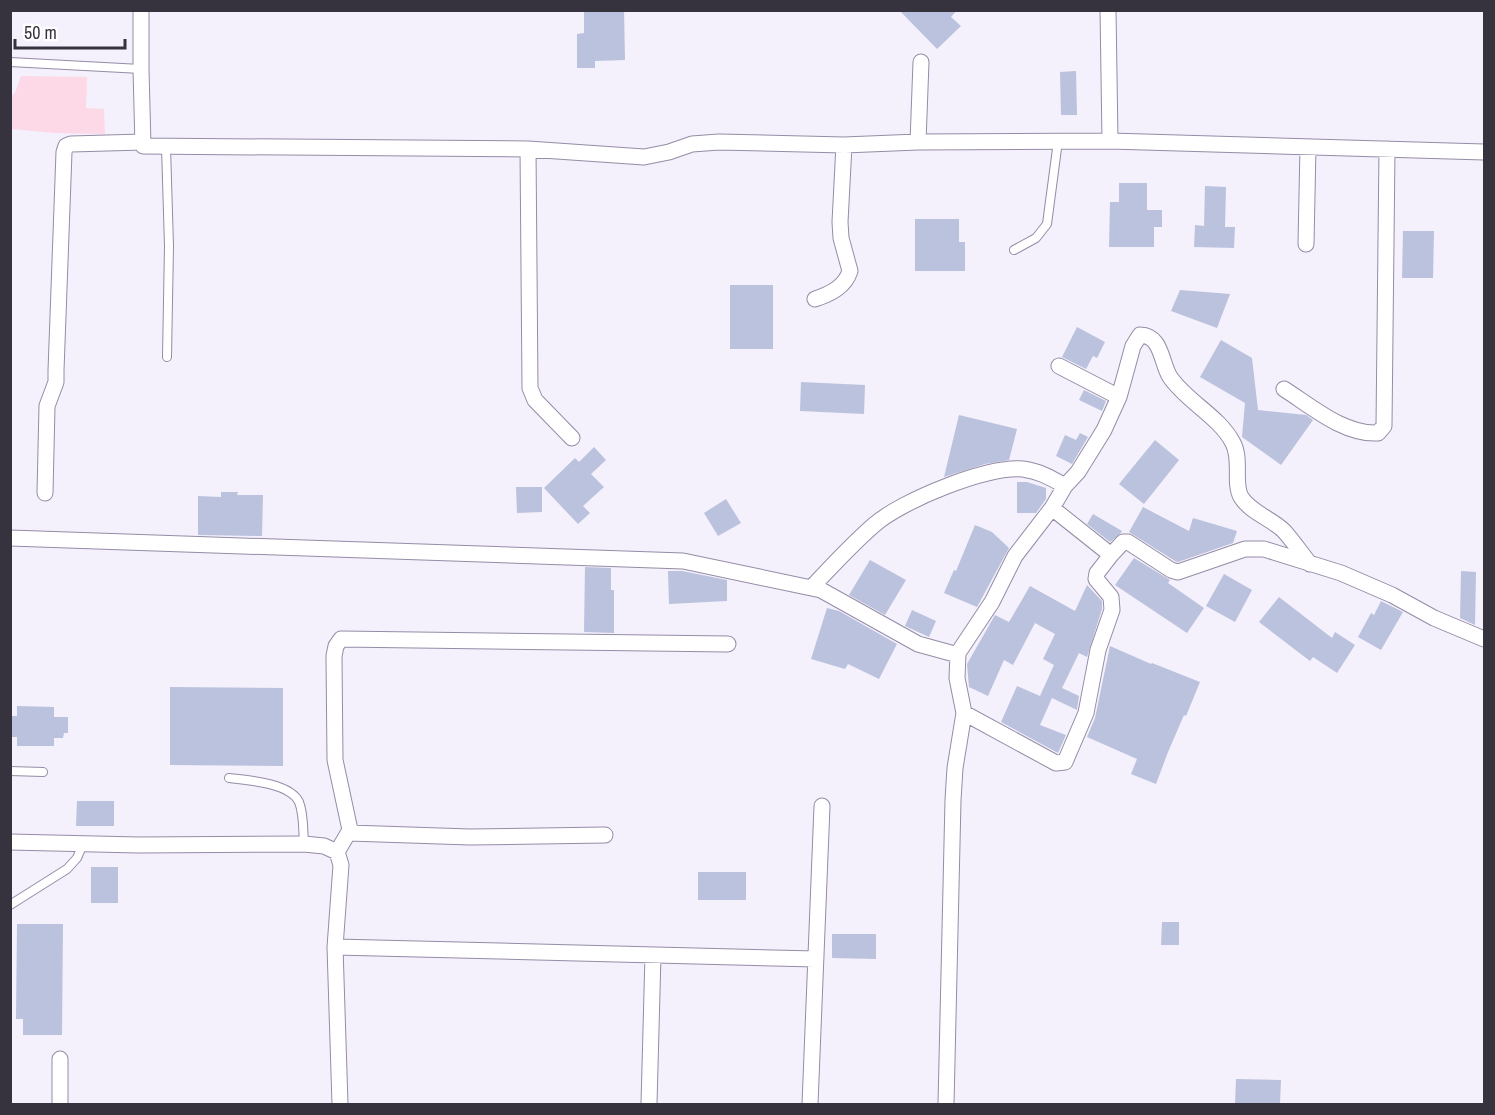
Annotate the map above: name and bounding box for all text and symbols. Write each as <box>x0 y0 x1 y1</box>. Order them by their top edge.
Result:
scale bar <box>15 12 124 50</box>
text: 50 m <box>24 20 57 45</box>

